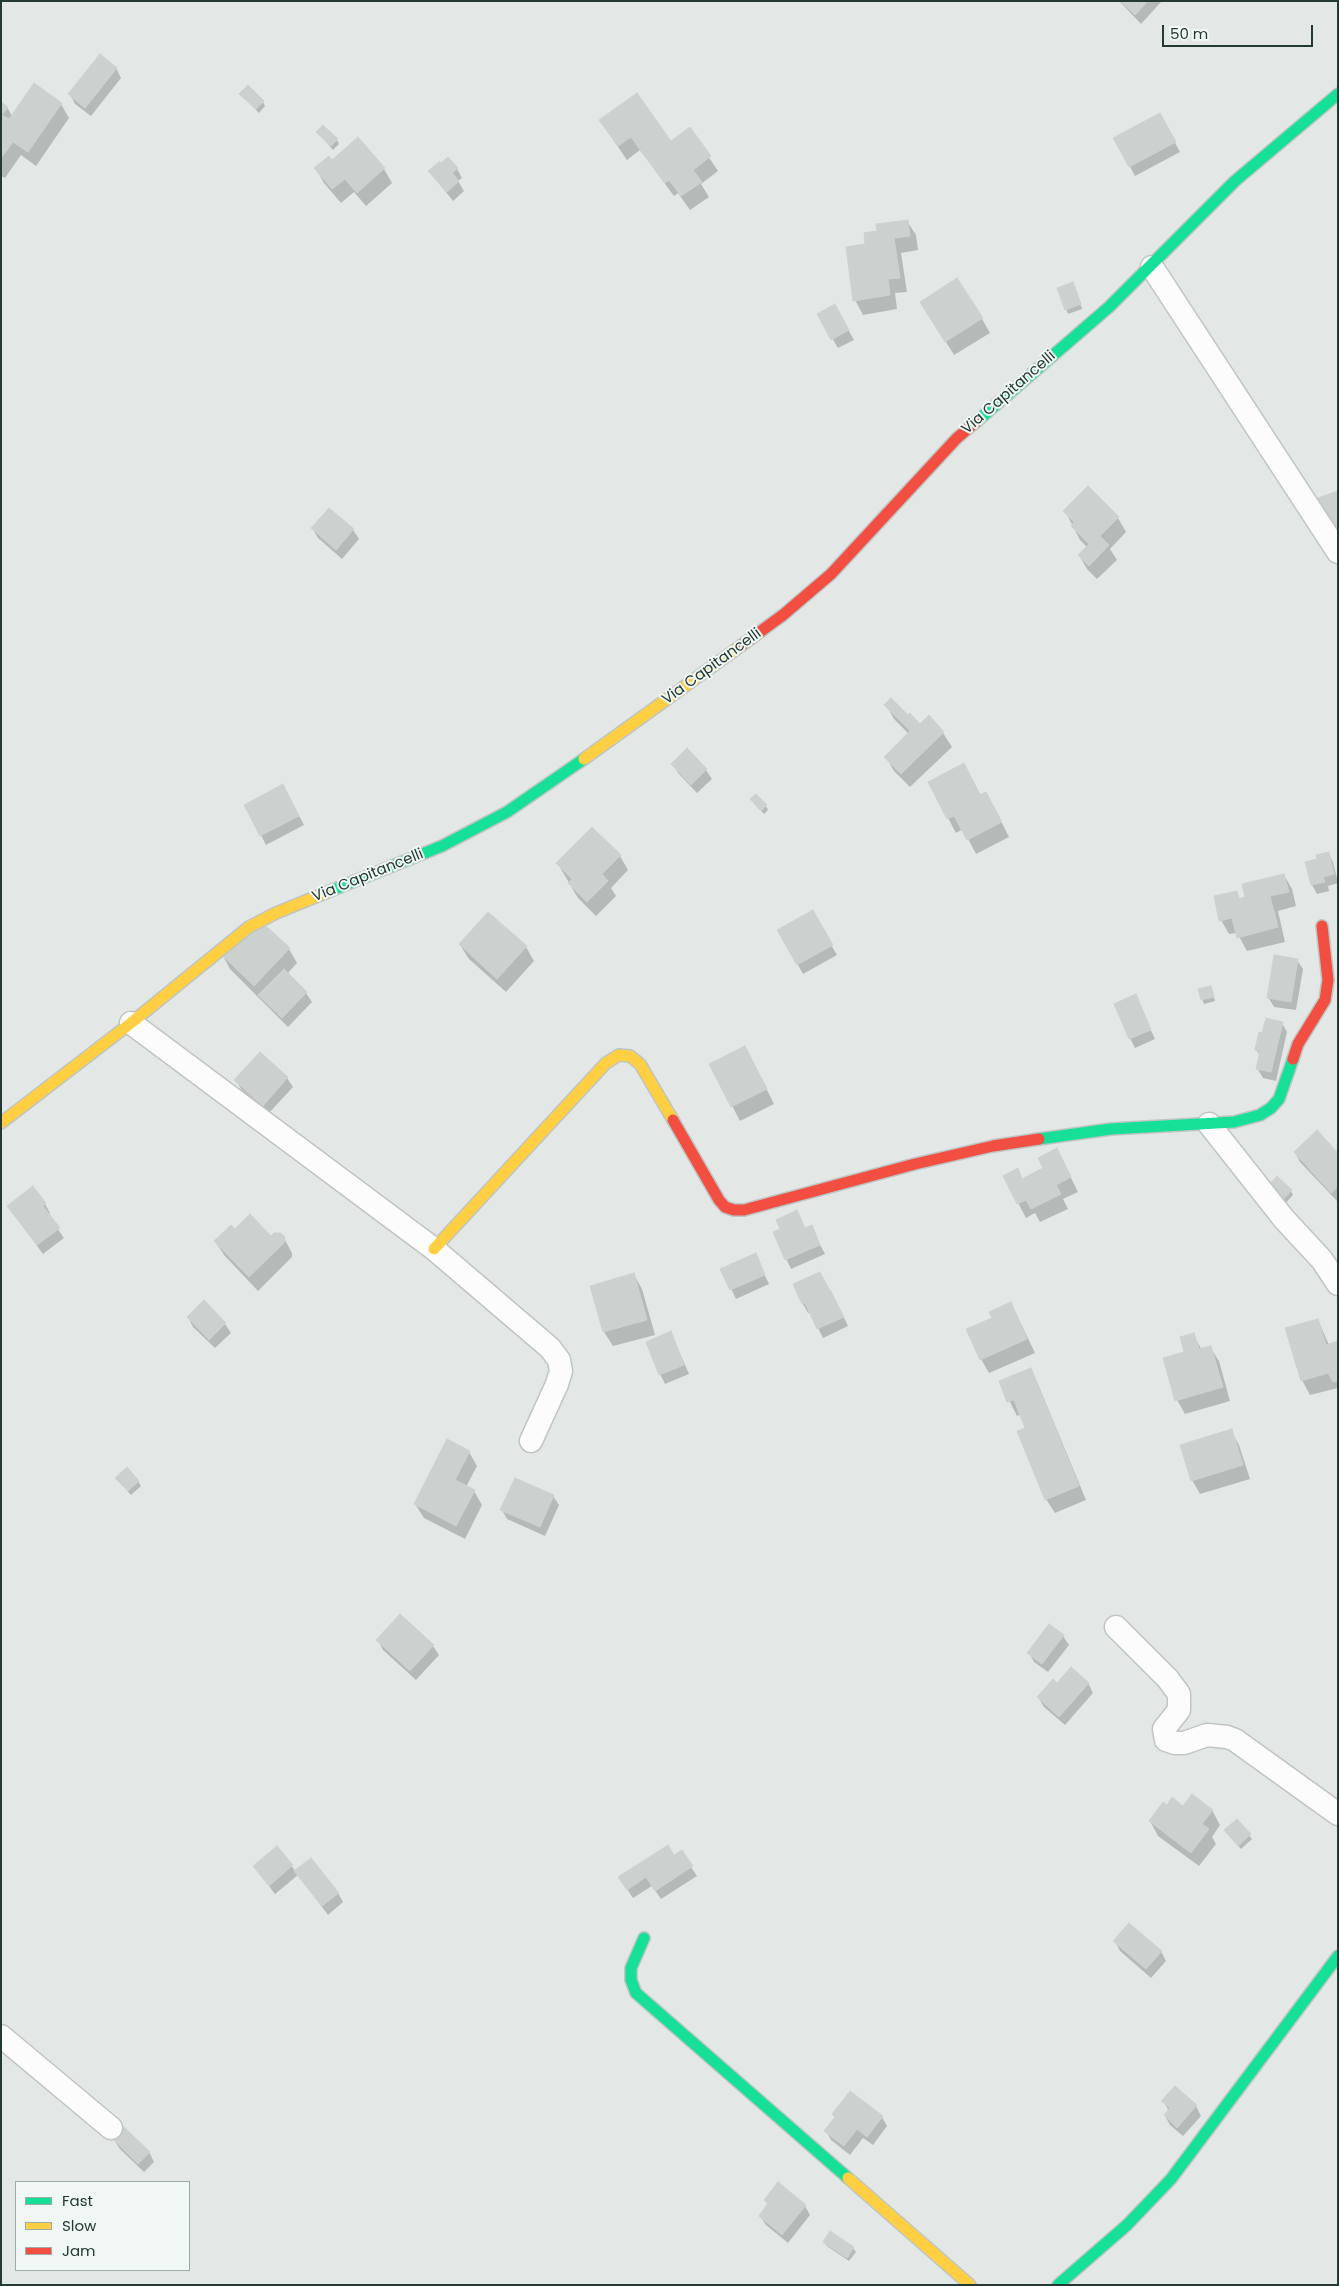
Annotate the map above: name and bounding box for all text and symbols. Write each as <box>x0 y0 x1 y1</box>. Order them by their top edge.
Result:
scale bar <box>1164 15 1315 47</box>
text: 50 m <box>1170 23 1208 44</box>
street label: Via Capitancelli <box>958 347 1060 439</box>
street label: Via Capitancelli <box>659 625 765 709</box>
street label: Via Capitancelli <box>310 846 426 906</box>
legend <box>15 2181 190 2271</box>
text: Fast <box>62 2190 93 2211</box>
text: Slow <box>62 2215 96 2236</box>
text: Jam <box>62 2240 96 2261</box>

